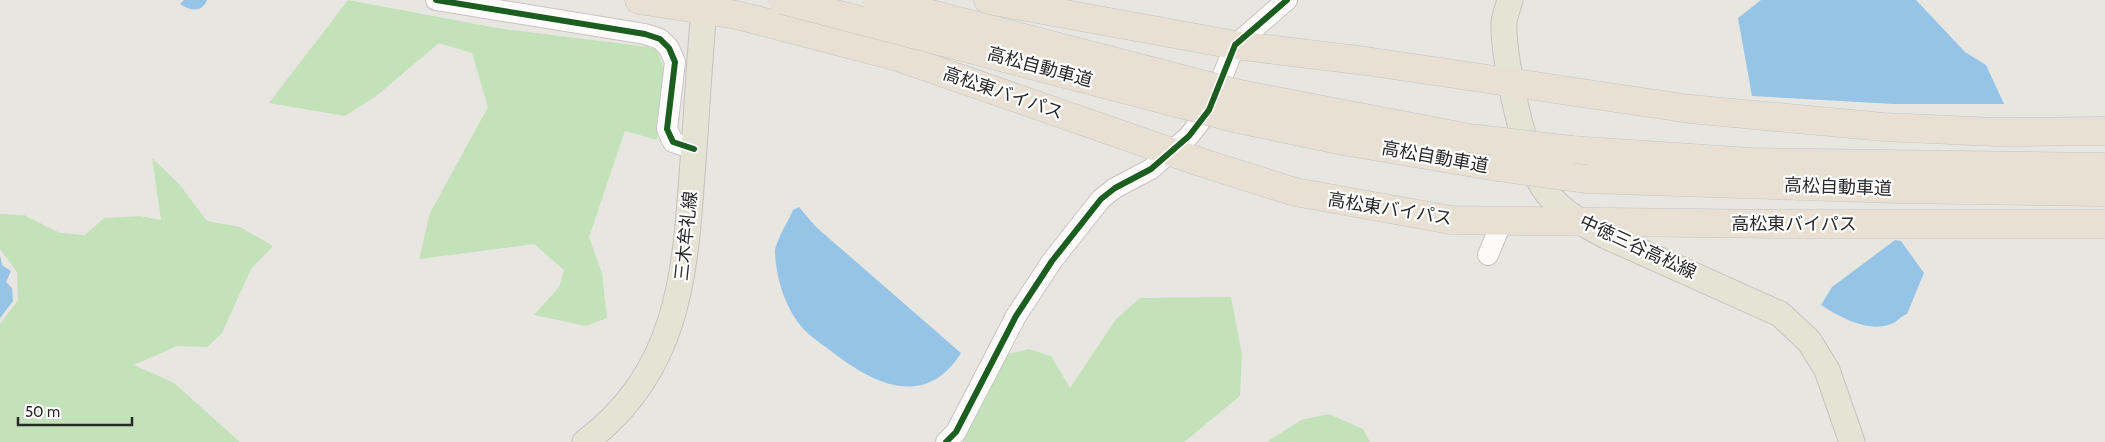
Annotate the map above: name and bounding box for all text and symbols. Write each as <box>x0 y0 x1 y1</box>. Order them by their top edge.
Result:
street label: 高松自動車道 <box>985 42 1095 92</box>
street label: 高松東バイパス <box>940 62 1066 124</box>
street label: 高松自動車道 <box>1380 137 1490 177</box>
street label: 高松自動車道 <box>1784 174 1892 200</box>
street label: 高松東バイパス <box>1326 188 1454 230</box>
street label: 三木牟礼線 <box>670 190 702 282</box>
street label: 中徳三谷高松線 <box>1576 210 1700 284</box>
street label: 高松東バイパス <box>1731 213 1857 235</box>
scale bar <box>18 394 131 426</box>
text: 50 m <box>25 403 60 421</box>

